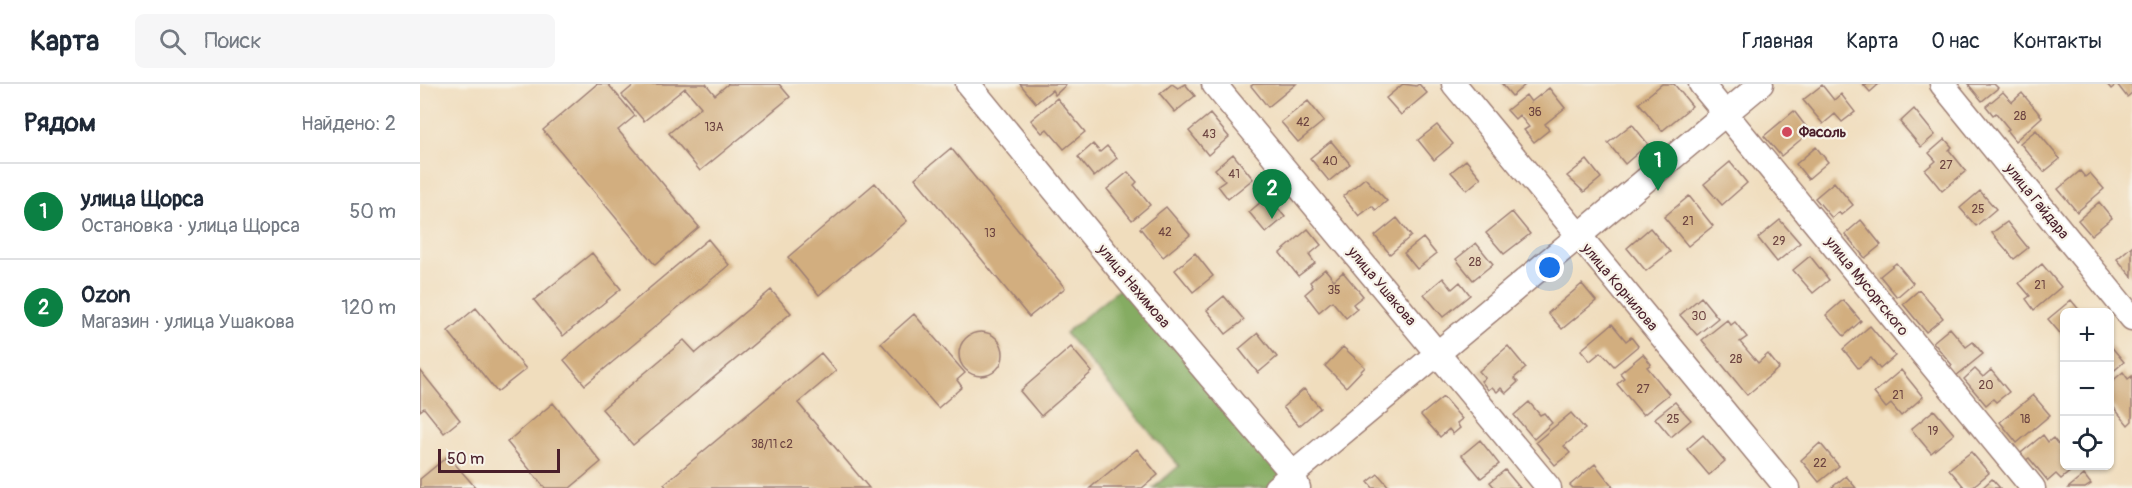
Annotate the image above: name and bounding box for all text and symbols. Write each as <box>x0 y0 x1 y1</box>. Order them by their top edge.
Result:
search box <box>135 14 555 68</box>
text: Карта <box>30 24 99 59</box>
icon: search <box>156 25 189 58</box>
text: Поиск <box>204 27 262 55</box>
text: Главная <box>1742 28 1813 55</box>
text: Карта <box>1846 28 1898 55</box>
text: О нас <box>1931 28 1980 55</box>
text: Контакты <box>2013 28 2102 55</box>
house number: 36 <box>1528 105 1542 120</box>
text: Рядом <box>24 107 96 139</box>
house number: 28 <box>2014 109 2026 124</box>
text: Найдено: 2 <box>301 111 396 136</box>
house number: 42 <box>1296 115 1310 130</box>
house number: 13А <box>704 120 724 135</box>
place label: Фасоль <box>1798 123 1847 142</box>
marker: Фасоль <box>1780 125 1794 139</box>
house number: 43 <box>1202 127 1216 142</box>
pin: 1 <box>1638 141 1678 191</box>
house number: 40 <box>1322 154 1338 169</box>
house number: 27 <box>1939 158 1953 173</box>
street label: улица Гайдара <box>2000 159 2073 243</box>
house number: 41 <box>1228 167 1240 182</box>
pin: 2 <box>1252 170 1292 219</box>
text: улица Щорса <box>81 185 204 213</box>
text: 1 <box>40 199 47 224</box>
text: 50 m <box>349 199 396 224</box>
house number: 25 <box>1971 202 1985 217</box>
text: Остановка · улица Щорса <box>81 213 300 238</box>
house number: 21 <box>1682 214 1694 229</box>
house number: 42 <box>1158 225 1172 240</box>
house number: 13 <box>984 226 996 241</box>
street label: улица Мусоргского <box>1820 232 1912 340</box>
house number: 29 <box>1773 234 1785 249</box>
street label: улица Корнилова <box>1577 239 1662 335</box>
street label: улица Нахимова <box>1092 240 1174 332</box>
street label: улица Ушакова <box>1342 242 1420 330</box>
your location <box>1535 253 1564 282</box>
house number: 28 <box>1469 255 1481 270</box>
house number: 21 <box>2034 278 2046 293</box>
text: Ozon <box>81 281 130 309</box>
house number: 35 <box>1327 283 1341 298</box>
text: 2 <box>38 295 49 320</box>
text: 120 m <box>341 295 396 320</box>
map controls <box>2060 308 2114 470</box>
button: + <box>2060 308 2114 362</box>
text: Магазин · улица Ушакова <box>81 309 294 334</box>
house number: 30 <box>1692 309 1706 324</box>
house number: 28 <box>1730 352 1742 367</box>
button: − <box>2060 362 2114 416</box>
house number: 20 <box>1979 378 1993 393</box>
house number: 27 <box>1636 382 1650 397</box>
house number: 21 <box>1892 388 1904 403</box>
house number: 25 <box>1666 412 1680 427</box>
house number: 18 <box>2020 412 2030 427</box>
button: locate <box>2060 416 2114 470</box>
house number: 19 <box>1928 424 1938 439</box>
house number: 38/11 с2 <box>751 437 793 452</box>
scale bar <box>438 446 560 474</box>
text: 50 m <box>447 449 484 469</box>
house number: 22 <box>1813 456 1827 471</box>

